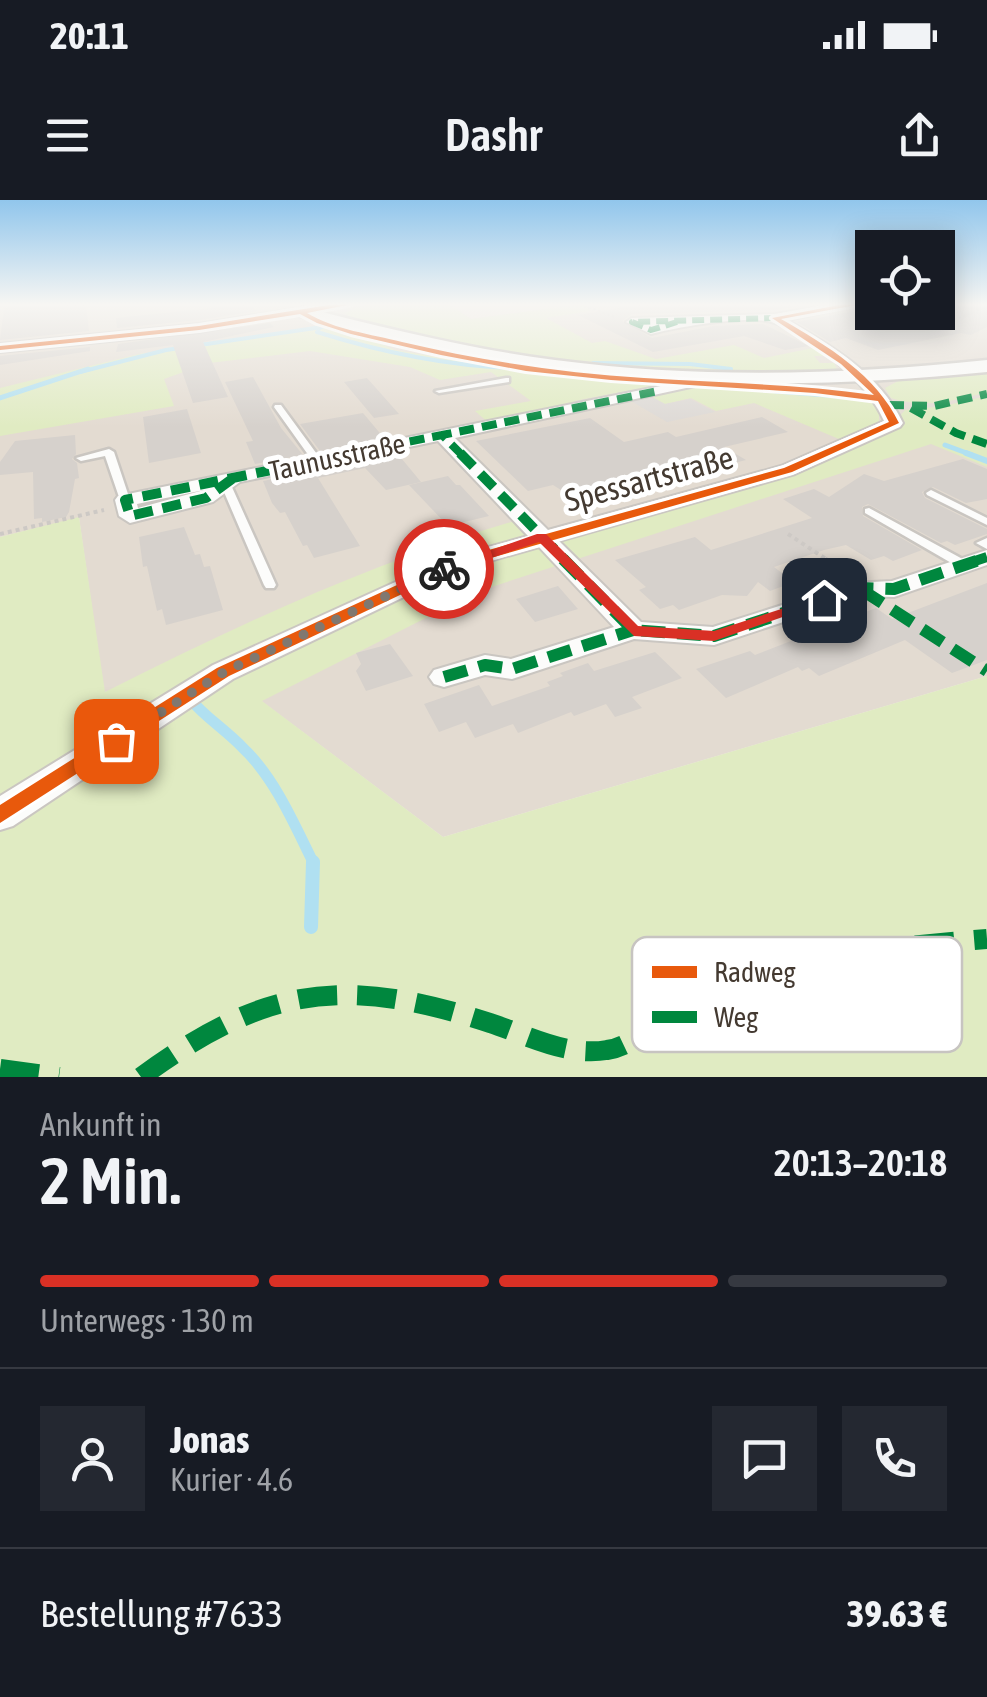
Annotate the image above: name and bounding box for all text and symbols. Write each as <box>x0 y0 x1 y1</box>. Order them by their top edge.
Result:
text: 20:11 <box>50 14 129 57</box>
icon: menu <box>40 108 95 163</box>
icon: share <box>892 108 947 163</box>
text: Dashr <box>445 109 542 161</box>
map controls <box>855 230 955 330</box>
button: locate <box>855 230 955 330</box>
street label: Taunusstraße <box>266 427 408 487</box>
street label: Spessartstraße <box>561 438 737 519</box>
courier <box>394 519 494 619</box>
icon: bike <box>417 542 472 597</box>
pin <box>782 558 867 643</box>
icon: home <box>797 573 852 628</box>
pin <box>74 699 159 784</box>
icon: bag <box>89 714 144 769</box>
legend <box>632 937 962 1052</box>
text: Radweg <box>714 956 795 988</box>
text: Weg <box>714 1001 758 1033</box>
text: Ankunft in <box>40 1106 162 1143</box>
text: 20:13–20:18 <box>774 1141 947 1184</box>
text: 2 Min. <box>40 1143 181 1218</box>
text: Unterwegs · 130 m <box>40 1302 254 1339</box>
button: person <box>40 1406 145 1511</box>
button: chat <box>712 1406 817 1511</box>
button: phone <box>842 1406 947 1511</box>
text: Jonas <box>170 1418 250 1461</box>
text: Kurier · 4.6 <box>170 1461 293 1498</box>
text: Bestellung #7633 <box>40 1592 283 1635</box>
text: 39.63 € <box>846 1592 947 1635</box>

